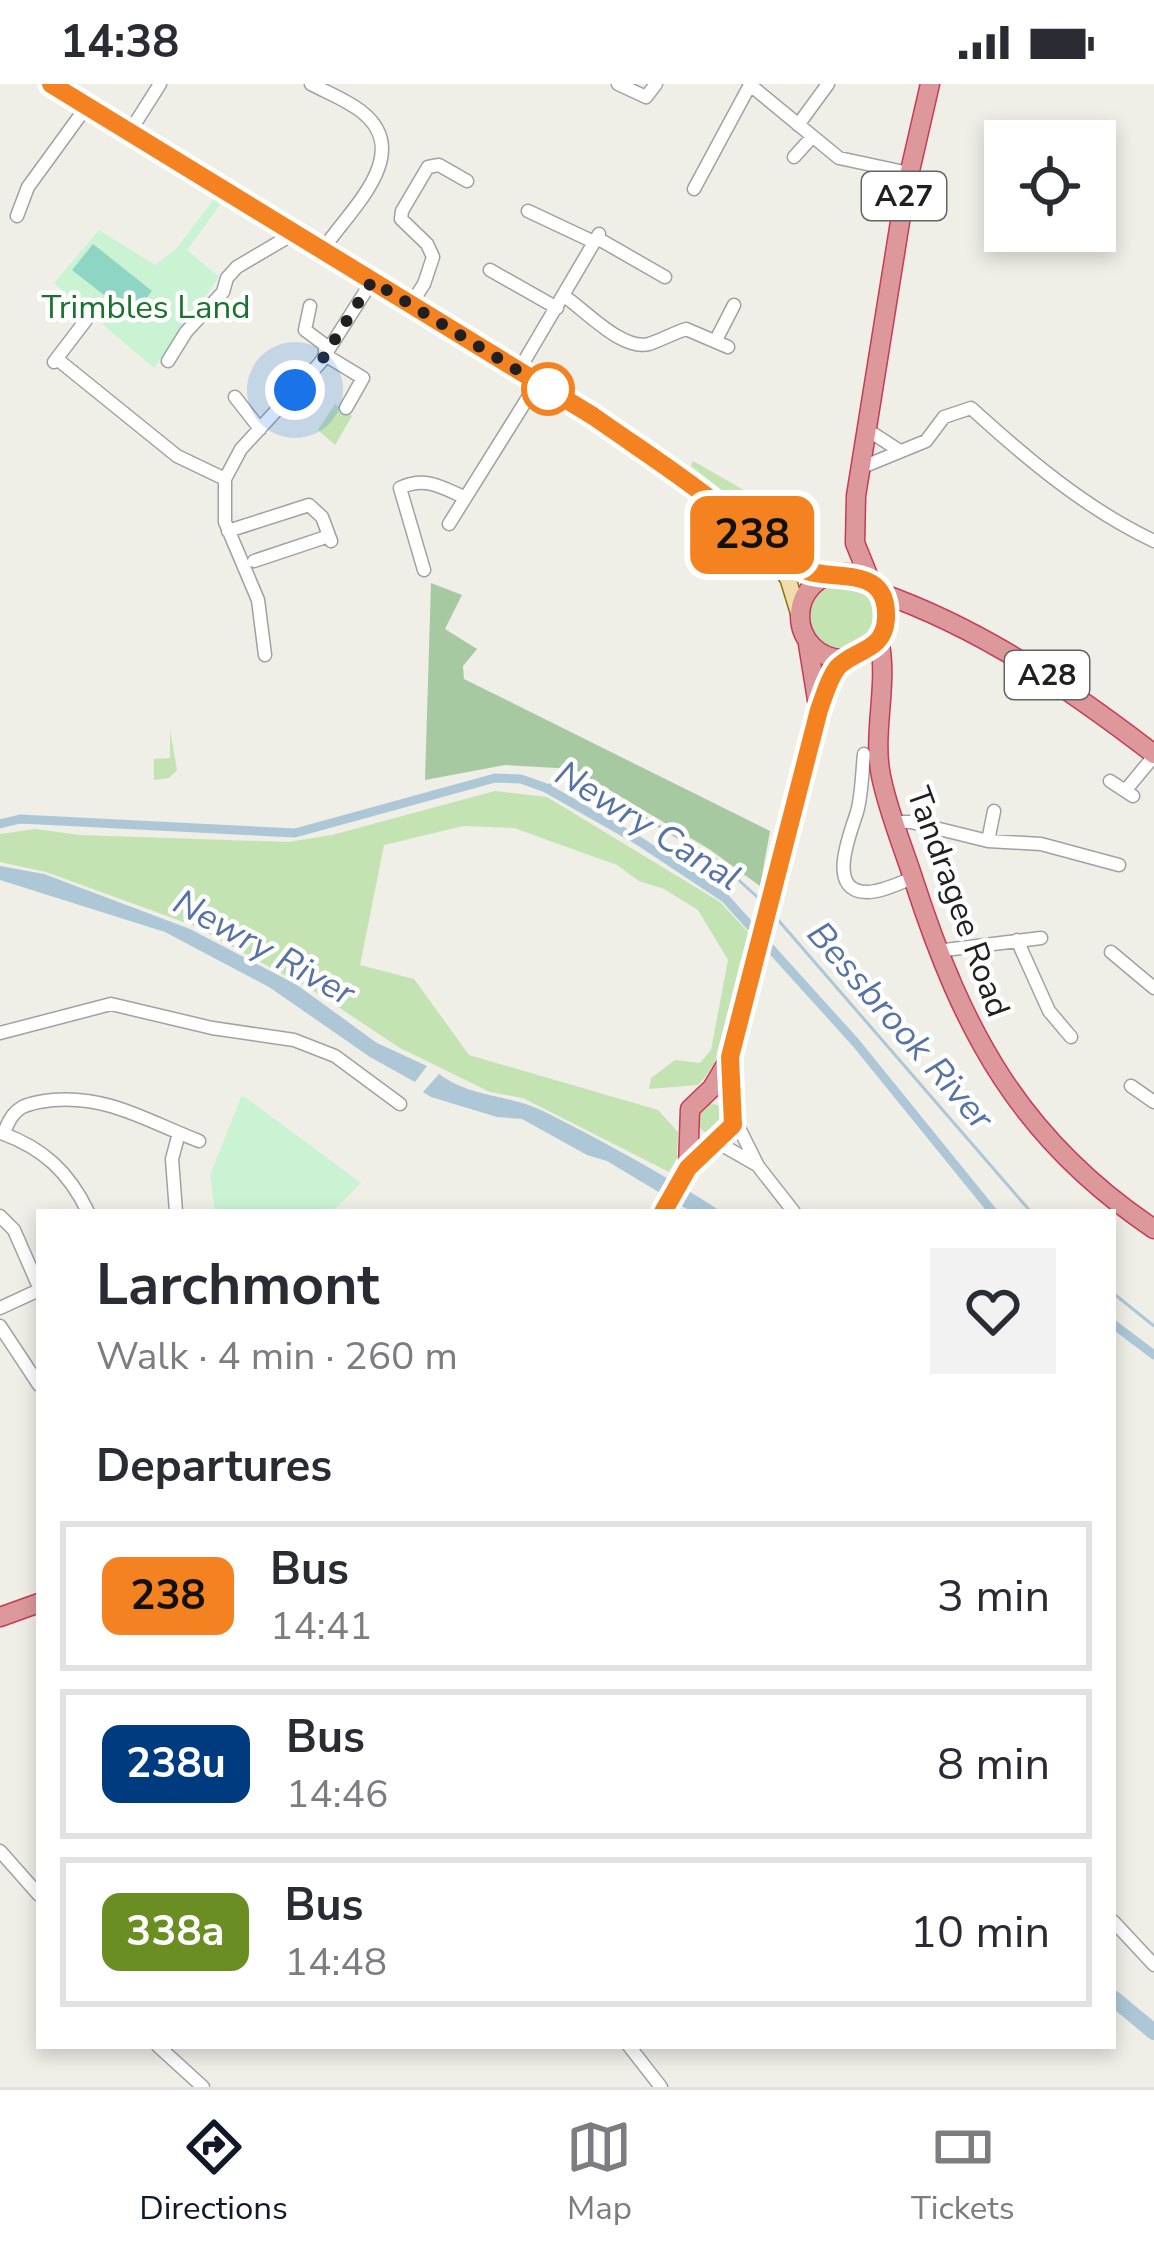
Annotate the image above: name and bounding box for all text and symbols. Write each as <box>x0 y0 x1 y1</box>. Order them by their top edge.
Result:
text: 14:38 <box>60 12 179 73</box>
map controls <box>984 120 1116 252</box>
button: locate <box>984 120 1116 252</box>
road number: A27 <box>862 172 946 220</box>
park label: Trimbles Land <box>41 285 251 330</box>
your location <box>265 360 325 420</box>
unlabelled marker <box>523 364 573 414</box>
line badge: 238 <box>683 496 821 574</box>
text: 238 <box>714 506 790 563</box>
road number: A28 <box>1005 651 1089 699</box>
water label: Newry Canal <box>546 749 750 903</box>
street label: Tandragee Road <box>896 781 1020 1023</box>
water label: Newry River <box>165 878 364 1019</box>
water label: Bessbrook River <box>796 911 1005 1142</box>
text: Larchmont <box>96 1246 379 1324</box>
button: heart <box>930 1248 1056 1374</box>
text: Walk · 4 min · 260 m <box>96 1330 458 1383</box>
text: Departures <box>96 1436 332 1497</box>
text: Bus <box>270 1539 349 1600</box>
text: 3 min <box>937 1566 1050 1627</box>
text: 238 <box>130 1567 206 1624</box>
text: 14:41 <box>270 1600 373 1653</box>
text: Bus <box>286 1707 365 1768</box>
text: 8 min <box>937 1734 1050 1795</box>
text: 238u <box>126 1735 226 1792</box>
text: 14:46 <box>286 1768 388 1821</box>
text: Bus <box>285 1875 364 1936</box>
text: 10 min <box>910 1902 1050 1963</box>
text: 338a <box>126 1903 225 1960</box>
text: 14:48 <box>285 1936 387 1989</box>
tab: Directions <box>139 2114 288 2231</box>
tab: Map <box>566 2114 632 2231</box>
tab: Tickets <box>911 2114 1015 2231</box>

